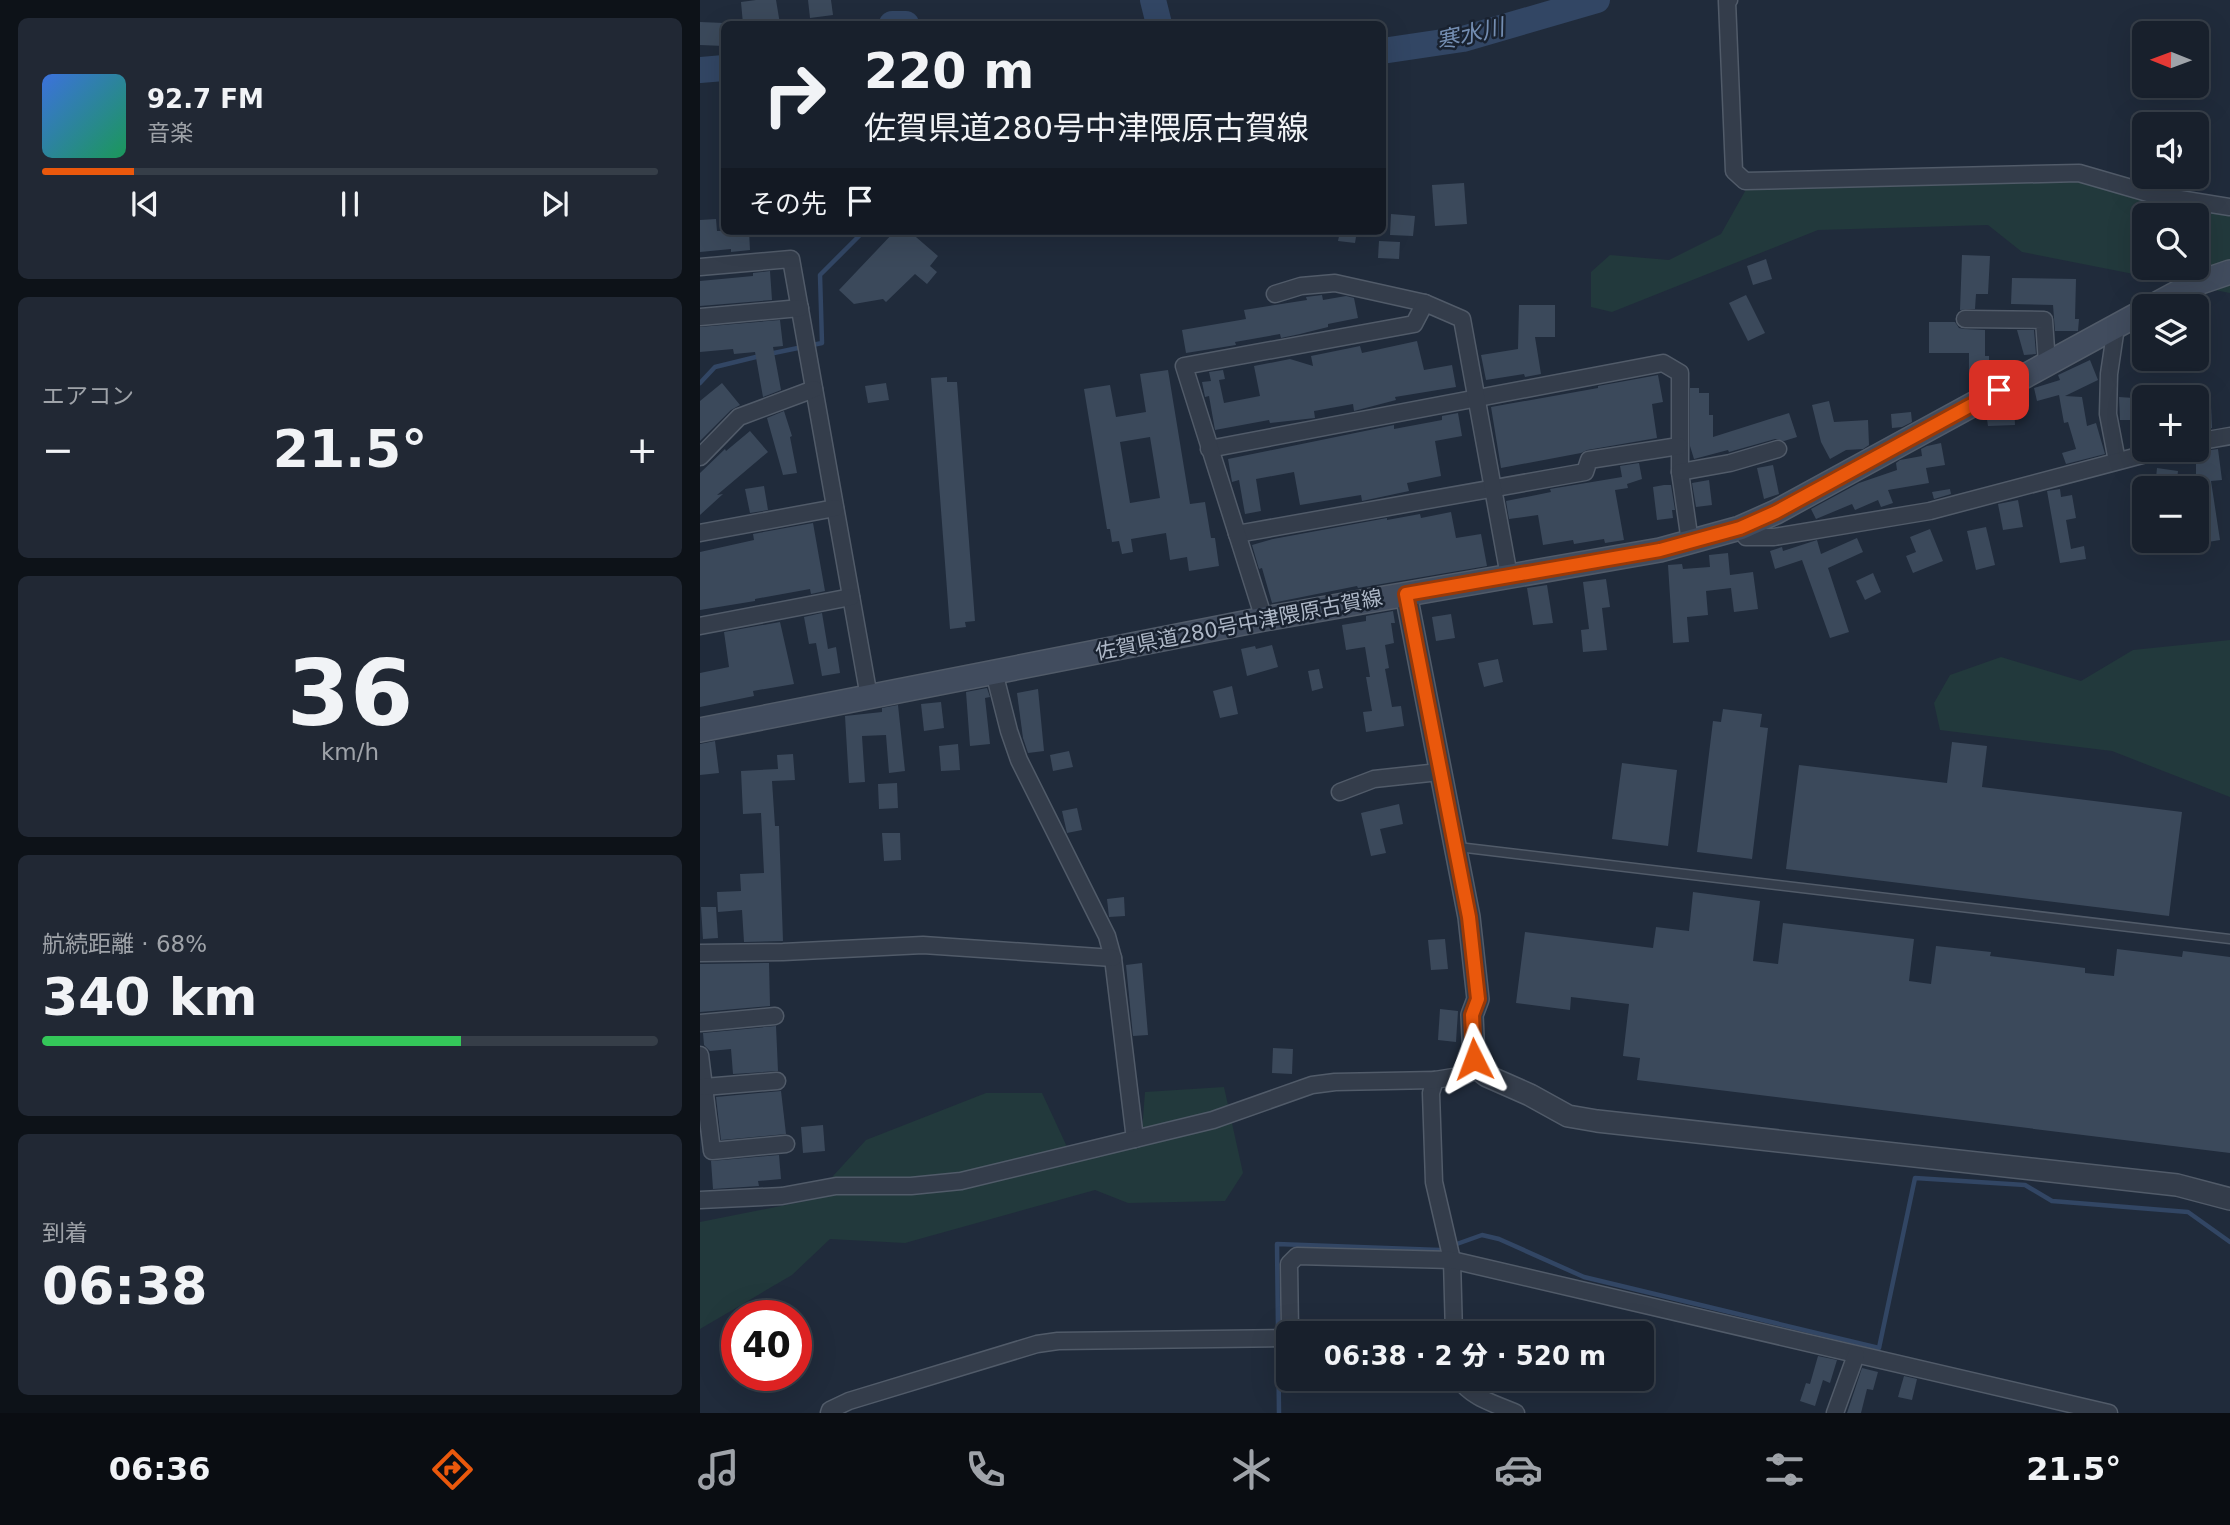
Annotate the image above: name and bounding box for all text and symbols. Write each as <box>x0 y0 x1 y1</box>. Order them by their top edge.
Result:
water label: 寒水川 <box>1433 13 1509 54</box>
north arrow <box>2132 21 2208 98</box>
map controls <box>2132 21 2209 553</box>
text: 220 m <box>864 43 1034 100</box>
icon: right <box>749 49 840 140</box>
text: 92.7 FM <box>147 84 264 114</box>
text: 佐賀県道280号中津隈原古賀線 <box>864 109 1309 147</box>
button: sound <box>2132 112 2209 189</box>
text: 音楽 <box>147 120 193 146</box>
icon: arrive <box>841 182 879 220</box>
icon: previous <box>126 185 164 223</box>
icon: pause <box>331 185 369 223</box>
icon: next <box>536 185 574 223</box>
text: その先 <box>749 189 827 219</box>
button: search <box>2132 203 2209 280</box>
button: layers <box>2132 294 2209 371</box>
pin <box>1969 360 2029 420</box>
icon: arrive <box>1980 371 2018 409</box>
text: エアコン <box>42 383 134 409</box>
button: + <box>2132 385 2209 462</box>
text: 21.5° <box>273 419 427 479</box>
text: − <box>42 428 74 472</box>
text: + <box>626 428 658 472</box>
button: − <box>2132 476 2209 553</box>
street label: 佐賀県道280号中津隈原古賀線 <box>1093 585 1385 665</box>
text: 36 <box>287 641 413 746</box>
text: km/h <box>321 739 379 765</box>
text: 航続距離 · 68% <box>42 931 207 957</box>
text: 340 km <box>42 967 257 1027</box>
position arrow <box>1437 1022 1511 1096</box>
text: 到着 <box>42 1220 88 1246</box>
text: 06:38 <box>42 1256 208 1316</box>
speed limit sign: 40 <box>721 1300 812 1391</box>
text: 06:38 · 2 分 · 520 m <box>1324 1341 1606 1371</box>
icon: directions <box>428 1445 477 1494</box>
icon: music <box>694 1445 743 1494</box>
icon: phone <box>961 1445 1010 1494</box>
icon: climate <box>1227 1445 1276 1494</box>
icon: car <box>1494 1445 1543 1494</box>
icon: filters <box>1760 1445 1809 1494</box>
text: 06:36 <box>109 1450 211 1488</box>
text: 21.5° <box>2026 1450 2121 1488</box>

